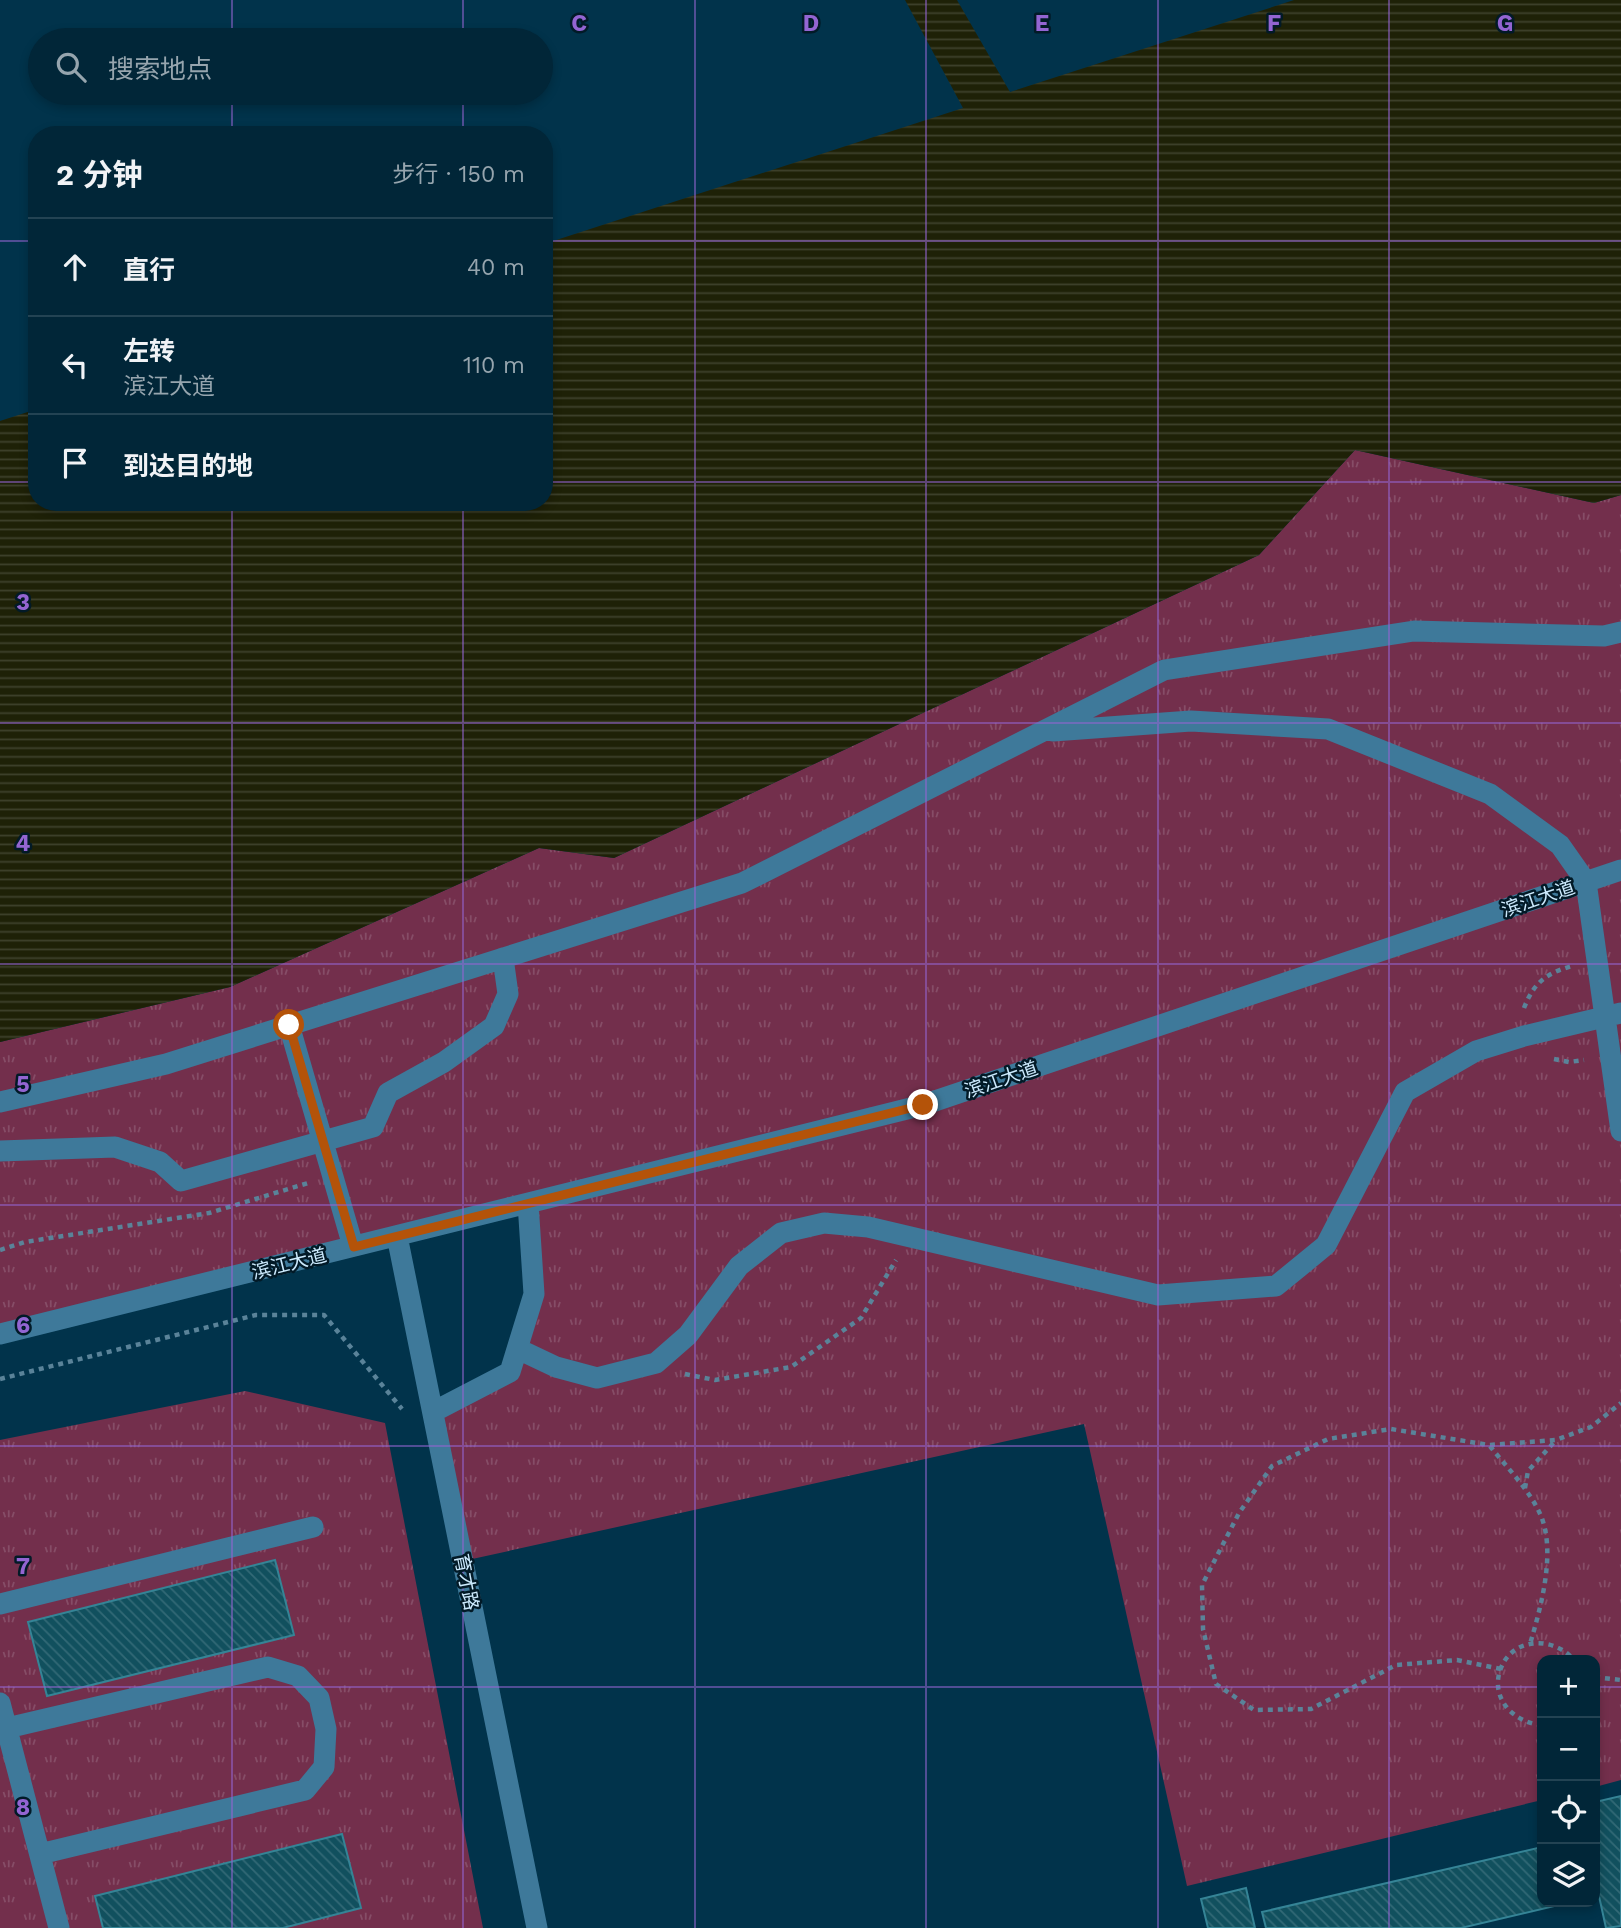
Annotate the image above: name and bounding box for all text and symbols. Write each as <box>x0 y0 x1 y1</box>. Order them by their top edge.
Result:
text: C <box>571 10 587 37</box>
text: D <box>803 10 819 37</box>
text: E <box>1035 10 1049 37</box>
text: F <box>1267 10 1281 37</box>
text: G <box>1497 10 1513 37</box>
search box <box>28 28 553 105</box>
icon: search <box>52 48 90 86</box>
text: 搜索地点 <box>108 54 212 84</box>
text: 2 分钟 <box>56 157 142 192</box>
text: 步行 · 150 m <box>392 161 525 188</box>
icon: ahead <box>56 248 94 286</box>
text: 40 m <box>467 254 525 281</box>
text: 直行 <box>123 255 175 285</box>
text: 左转 <box>123 336 175 366</box>
icon: left <box>56 346 94 384</box>
text: 110 m <box>463 352 525 379</box>
text: 滨江大道 <box>123 373 215 400</box>
icon: arrive <box>56 444 94 482</box>
text: 到达目的地 <box>123 451 253 481</box>
text: 3 <box>16 589 30 616</box>
text: 4 <box>16 830 31 857</box>
street label: 滨江大道 <box>1498 875 1578 922</box>
route start <box>273 1009 304 1040</box>
street label: 滨江大道 <box>961 1056 1041 1103</box>
text: 5 <box>16 1071 30 1098</box>
route end <box>907 1089 938 1120</box>
street label: 滨江大道 <box>249 1243 329 1284</box>
text: 6 <box>16 1312 30 1339</box>
street label: 育才路 <box>450 1552 483 1612</box>
text: 7 <box>16 1553 30 1580</box>
map controls <box>1537 1655 1600 1907</box>
button: + <box>1537 1655 1600 1718</box>
button: − <box>1537 1718 1600 1781</box>
button: locate <box>1537 1781 1600 1844</box>
text: 8 <box>16 1794 30 1821</box>
button: layers <box>1537 1844 1600 1907</box>

